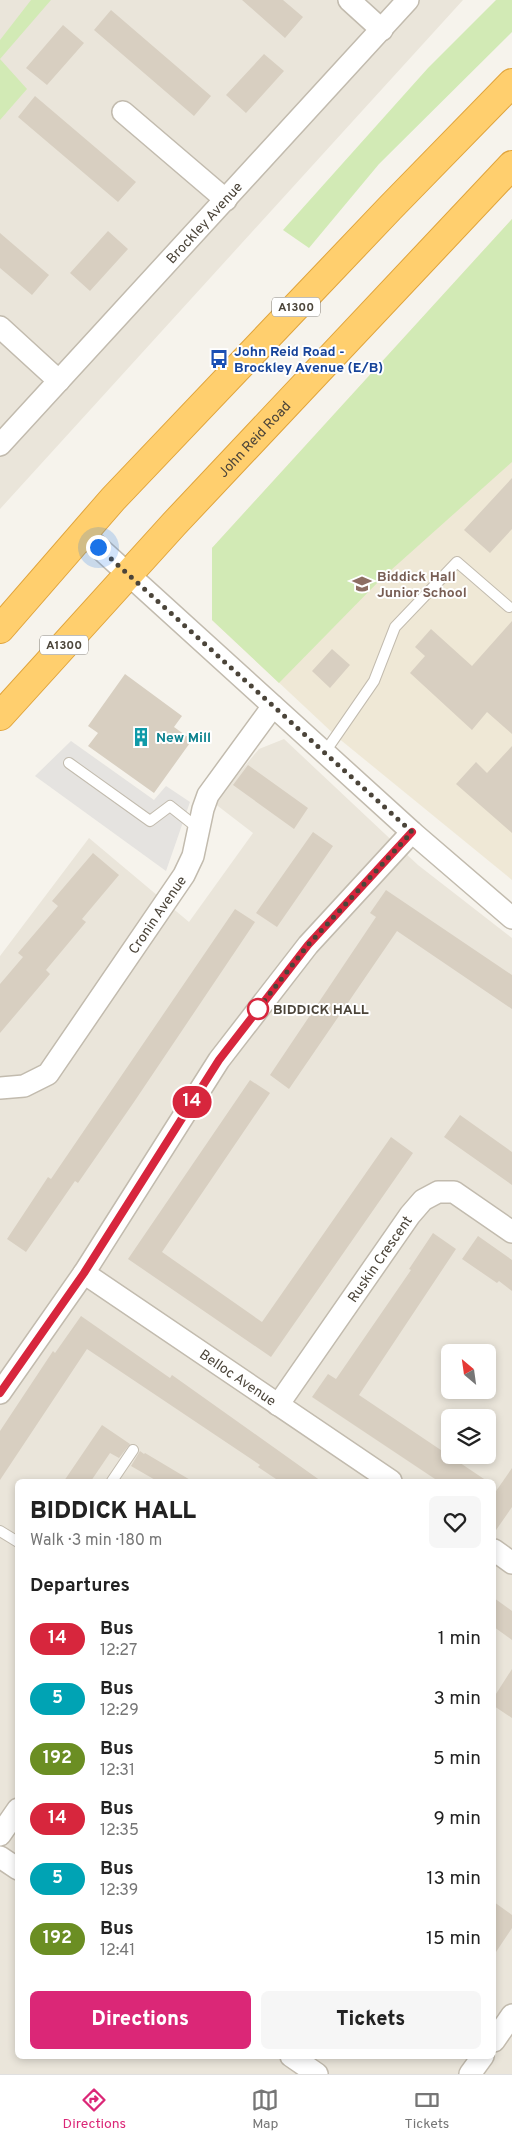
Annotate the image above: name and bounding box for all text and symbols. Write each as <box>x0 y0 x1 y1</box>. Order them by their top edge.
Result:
street label: Brockley Avenue <box>164 179 247 268</box>
road number: A1300 <box>272 298 320 316</box>
place label: John Reid Road - Brockley Avenue (E/B) <box>234 344 383 377</box>
bus stop icon: John Reid Road - Brockley Avenue (E/B) <box>208 348 230 370</box>
street label: John Reid Road <box>215 398 295 482</box>
your location <box>86 535 111 560</box>
place label: Biddick Hall Junior School <box>377 569 467 602</box>
school or university icon: Biddick Hall Junior School <box>351 573 373 595</box>
road number: A1300 <box>40 636 88 654</box>
building icon: New Mill <box>130 726 152 748</box>
place label: New Mill <box>156 730 211 747</box>
street label: Cronin Avenue <box>126 873 191 958</box>
marker: BIDDICK HALL <box>247 998 269 1020</box>
place label: BIDDICK HALL <box>273 1002 369 1019</box>
line badge: 14 <box>170 1086 214 1118</box>
text: 14 <box>183 1090 201 1113</box>
street label: Ruskin Crescent <box>345 1213 417 1306</box>
north arrow <box>441 1344 496 1399</box>
map controls <box>441 1344 496 1464</box>
street label: Belloc Avenue <box>196 1347 279 1411</box>
button: layers <box>441 1409 496 1464</box>
button: heart <box>429 1496 481 1548</box>
text: BIDDICK HALL <box>30 1497 196 1527</box>
text: Walk · 3 min · 180 m <box>30 1531 162 1551</box>
text: Departures <box>30 1574 130 1598</box>
text: Bus <box>100 1617 134 1641</box>
text: 14 <box>48 1627 67 1650</box>
text: 1 min <box>438 1627 481 1651</box>
text: 12:27 <box>100 1641 137 1661</box>
text: Bus <box>100 1677 134 1701</box>
text: 5 <box>52 1687 63 1710</box>
text: 3 min <box>433 1687 481 1711</box>
text: 12:29 <box>100 1701 139 1721</box>
text: Bus <box>100 1737 134 1761</box>
text: 192 <box>43 1747 72 1770</box>
text: 5 min <box>433 1747 481 1771</box>
text: 12:31 <box>100 1761 135 1781</box>
text: Bus <box>100 1797 134 1821</box>
text: 14 <box>48 1807 67 1830</box>
text: 9 min <box>434 1807 481 1831</box>
text: 12:35 <box>100 1821 139 1841</box>
text: Bus <box>100 1857 134 1881</box>
text: 5 <box>52 1867 63 1890</box>
text: 13 min <box>426 1867 481 1891</box>
text: 12:39 <box>100 1881 138 1901</box>
text: Bus <box>100 1917 134 1941</box>
text: 192 <box>43 1927 72 1950</box>
text: 15 min <box>426 1927 481 1951</box>
text: 12:41 <box>100 1941 135 1961</box>
button: Directions <box>30 1991 251 2049</box>
button: Tickets <box>261 1991 481 2049</box>
tab: Directions <box>63 2086 126 2133</box>
tab: Map <box>251 2086 279 2133</box>
tab: Tickets <box>405 2086 449 2133</box>

